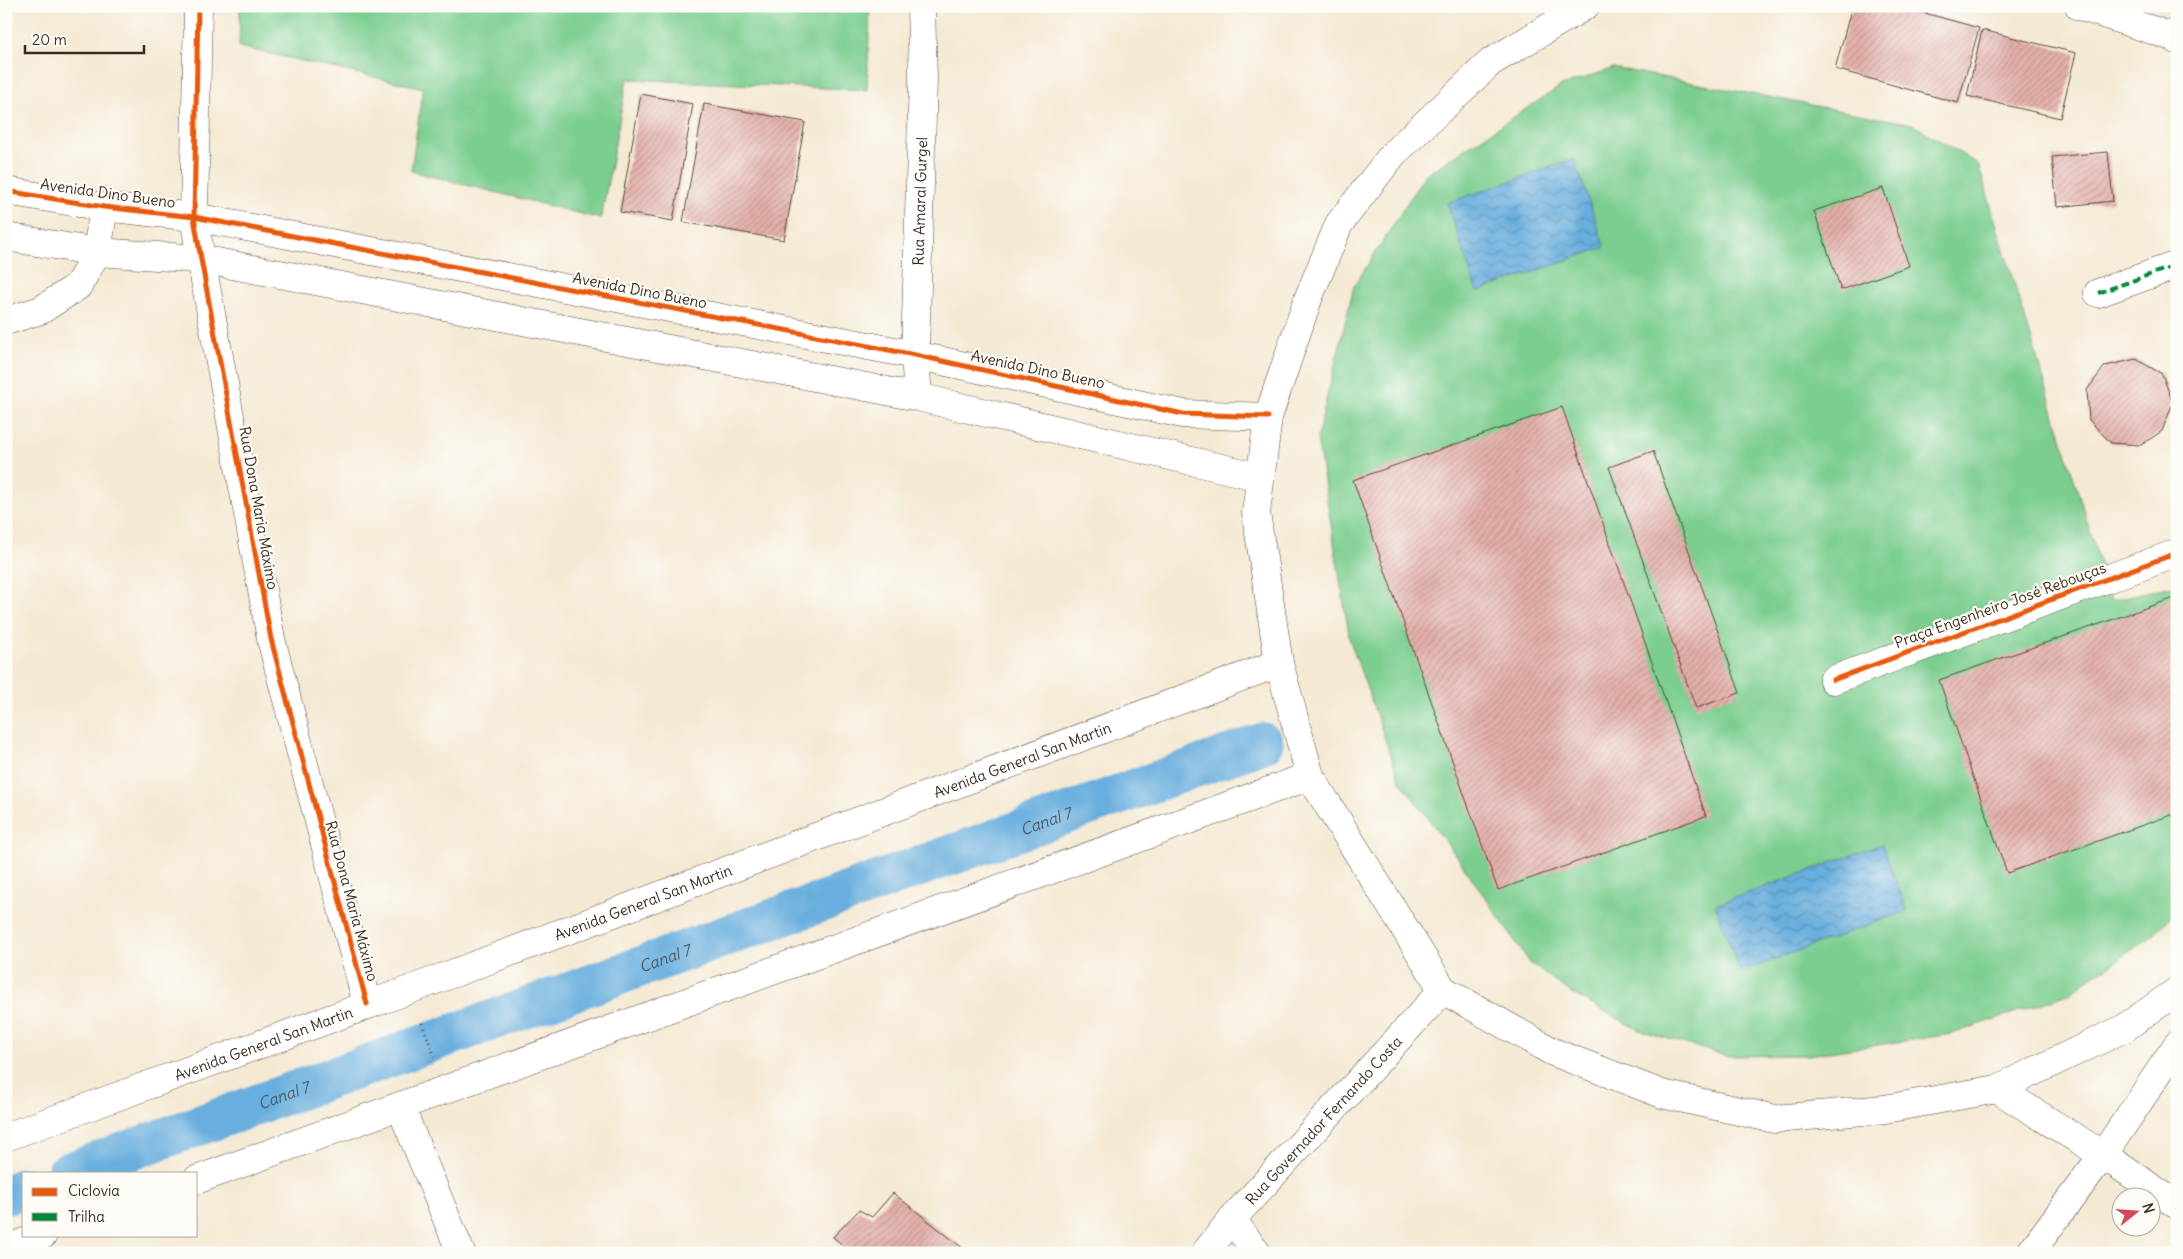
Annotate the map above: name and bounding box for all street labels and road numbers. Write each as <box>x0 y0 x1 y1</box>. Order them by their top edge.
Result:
street label: Rua Amaral Gurgel <box>908 137 931 266</box>
street label: Avenida Dino Bueno <box>39 174 177 212</box>
street label: Avenida Dino Bueno <box>571 268 709 312</box>
street label: Avenida Dino Bueno <box>969 346 1107 392</box>
street label: Rua Dona Maria Máximo <box>235 425 283 591</box>
street label: Praça Engenheiro José Rebouças <box>1892 558 2109 652</box>
street label: Avenida General San Martin <box>931 717 1114 802</box>
street label: Rua Dona Maria Máximo <box>321 819 383 983</box>
street label: Avenida General San Martin <box>552 860 735 944</box>
street label: Avenida General San Martin <box>172 1002 355 1084</box>
street label: Rua Governador Fernando Costa <box>1241 1031 1406 1208</box>

